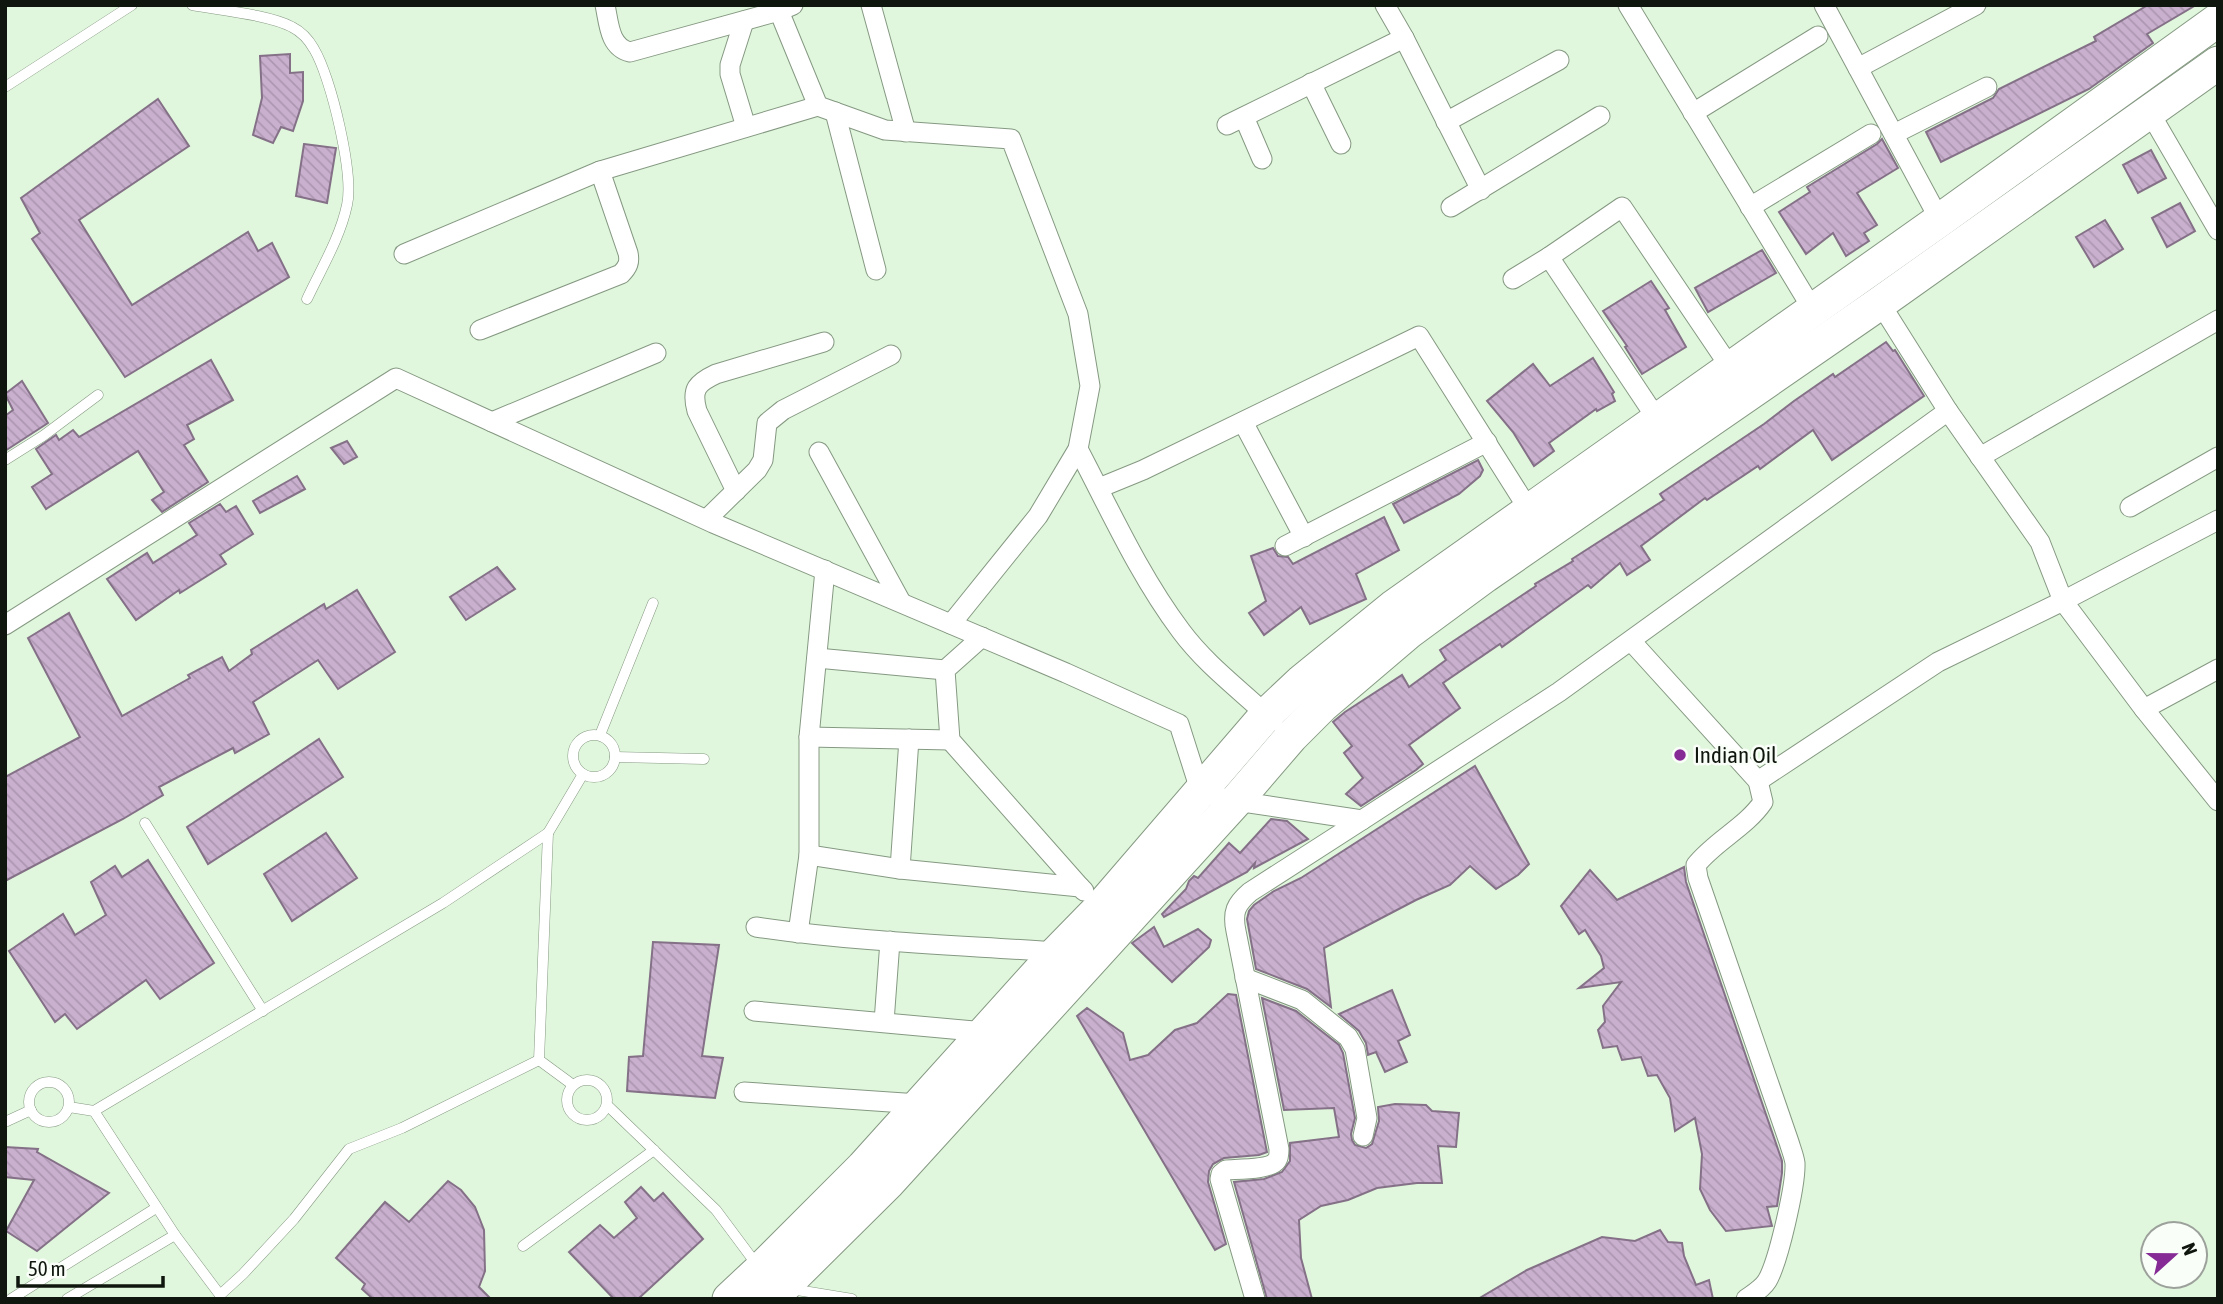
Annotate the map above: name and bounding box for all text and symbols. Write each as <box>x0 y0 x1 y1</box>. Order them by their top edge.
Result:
place label: Indian Oil <box>1694 742 1777 768</box>
marker: Indian Oil <box>1672 747 1688 763</box>
north arrow <box>2139 1220 2209 1290</box>
text: N <box>2178 1240 2202 1258</box>
scale bar <box>18 1244 163 1288</box>
text: 50 m <box>28 1256 66 1280</box>

